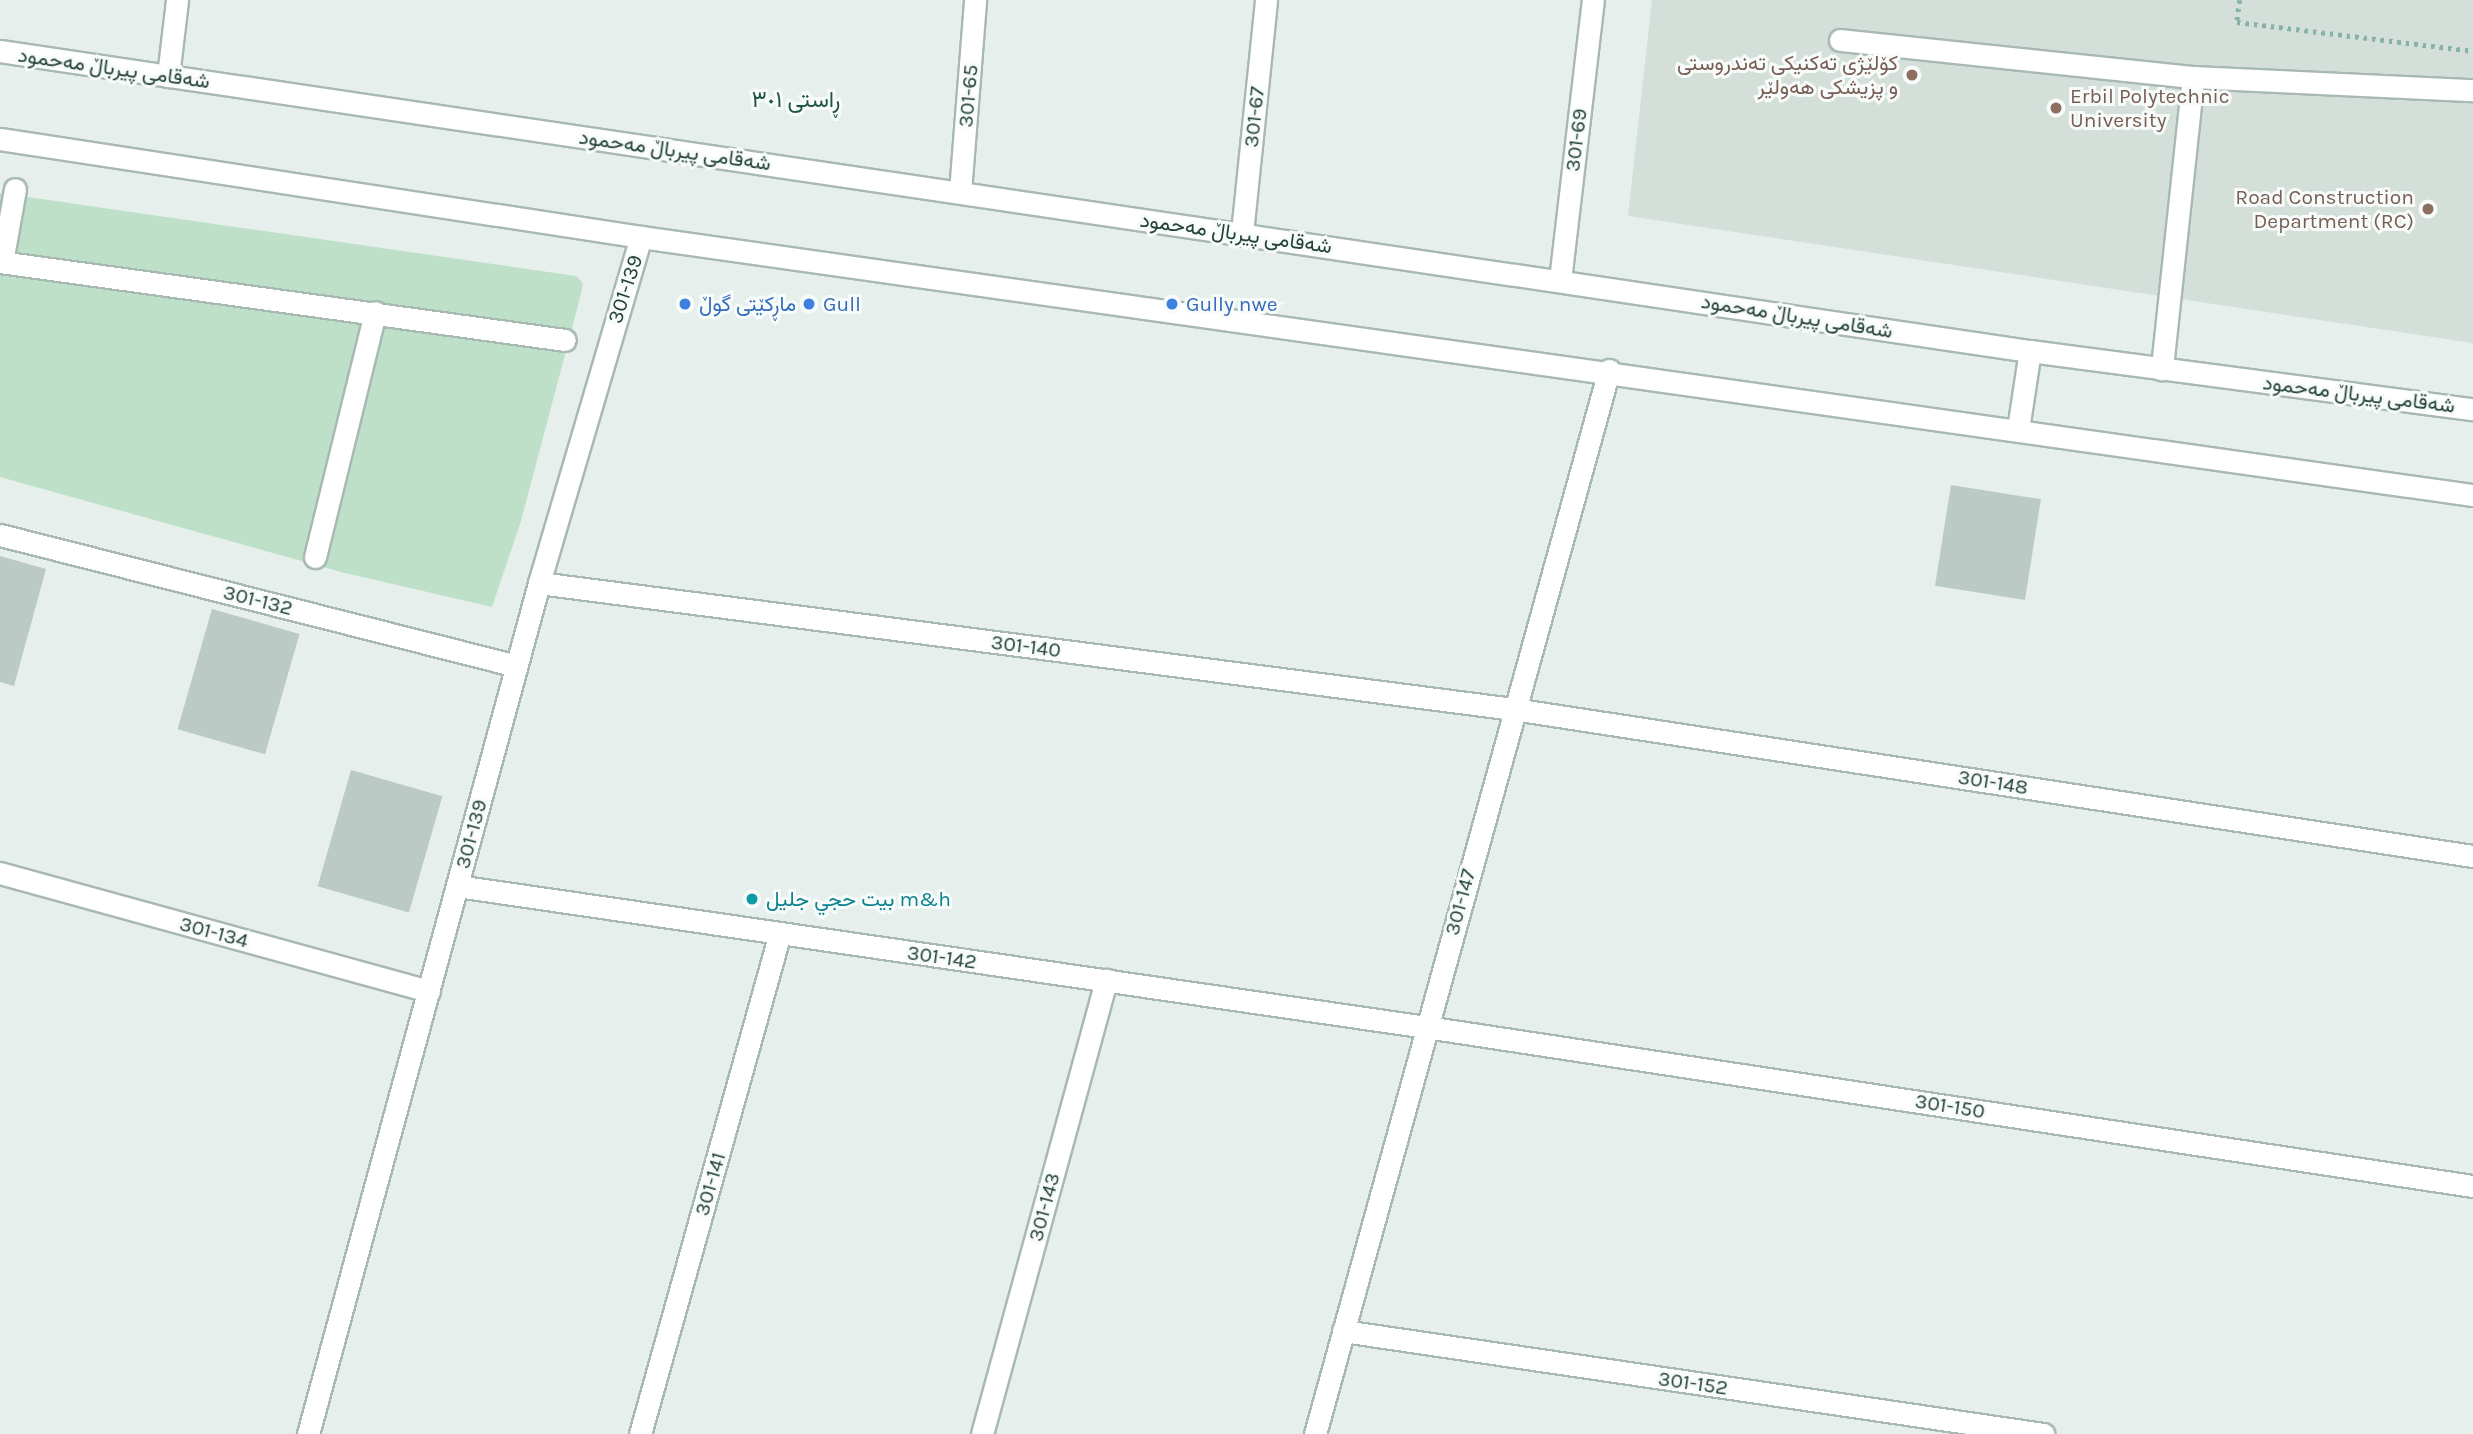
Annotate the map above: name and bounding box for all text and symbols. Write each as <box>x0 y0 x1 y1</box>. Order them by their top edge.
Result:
street label: شەقامی پیرباڵ مەحمود <box>16 42 212 94</box>
place label: کۆلێژی تەکنیکی تەندروستی و پزیشکی هەولێر <box>1677 50 1898 100</box>
street label: 301-65 <box>953 64 983 128</box>
marker: کۆلێژی تەکنیکی تەندروستی و پزیشکی هەولێر <box>1904 67 1920 83</box>
place label: Erbil Polytechnic University <box>2070 83 2230 133</box>
street label: 301-67 <box>1238 85 1270 149</box>
district label: ڕاستی ٣٠١ <box>752 86 840 114</box>
marker: Erbil Polytechnic University <box>2048 100 2064 116</box>
street label: 301-69 <box>1560 107 1592 173</box>
street label: شەقامی پیرباڵ مەحمود <box>577 124 773 176</box>
place label: Road Construction Department (RC) <box>2235 184 2414 234</box>
marker: Road Construction Department (RC) <box>2420 201 2436 217</box>
street label: شەقامی پیرباڵ مەحمود <box>1138 207 1334 259</box>
street label: 301-139 <box>602 252 648 326</box>
street label: شەقامی پیرباڵ مەحمود <box>1699 288 1895 344</box>
place label: ماڕکێتی گوڵ <box>699 291 796 317</box>
place label: Gull <box>823 291 861 317</box>
place label: Gully nwe <box>1186 291 1277 317</box>
marker: ماڕکێتی گوڵ <box>677 296 693 312</box>
marker: Gull <box>801 296 817 312</box>
marker: Gully nwe <box>1164 296 1180 312</box>
street label: شەقامی پیرباڵ مەحمود <box>2261 370 2457 418</box>
street label: 301-132 <box>221 579 295 621</box>
street label: 301-140 <box>990 629 1062 663</box>
street label: 301-148 <box>1956 764 2030 800</box>
street label: 301-139 <box>450 797 492 871</box>
street label: 301-147 <box>1439 866 1481 938</box>
place label: بيت حجي جليل m&h <box>766 886 951 912</box>
marker: بيت حجي جليل m&h <box>744 891 760 907</box>
street label: 301-134 <box>177 911 251 953</box>
street label: 301-142 <box>906 940 978 974</box>
street label: 301-150 <box>1913 1088 1987 1124</box>
street label: 301-141 <box>689 1149 731 1219</box>
street label: 301-143 <box>1023 1170 1065 1244</box>
street label: 301-152 <box>1657 1366 1729 1400</box>

